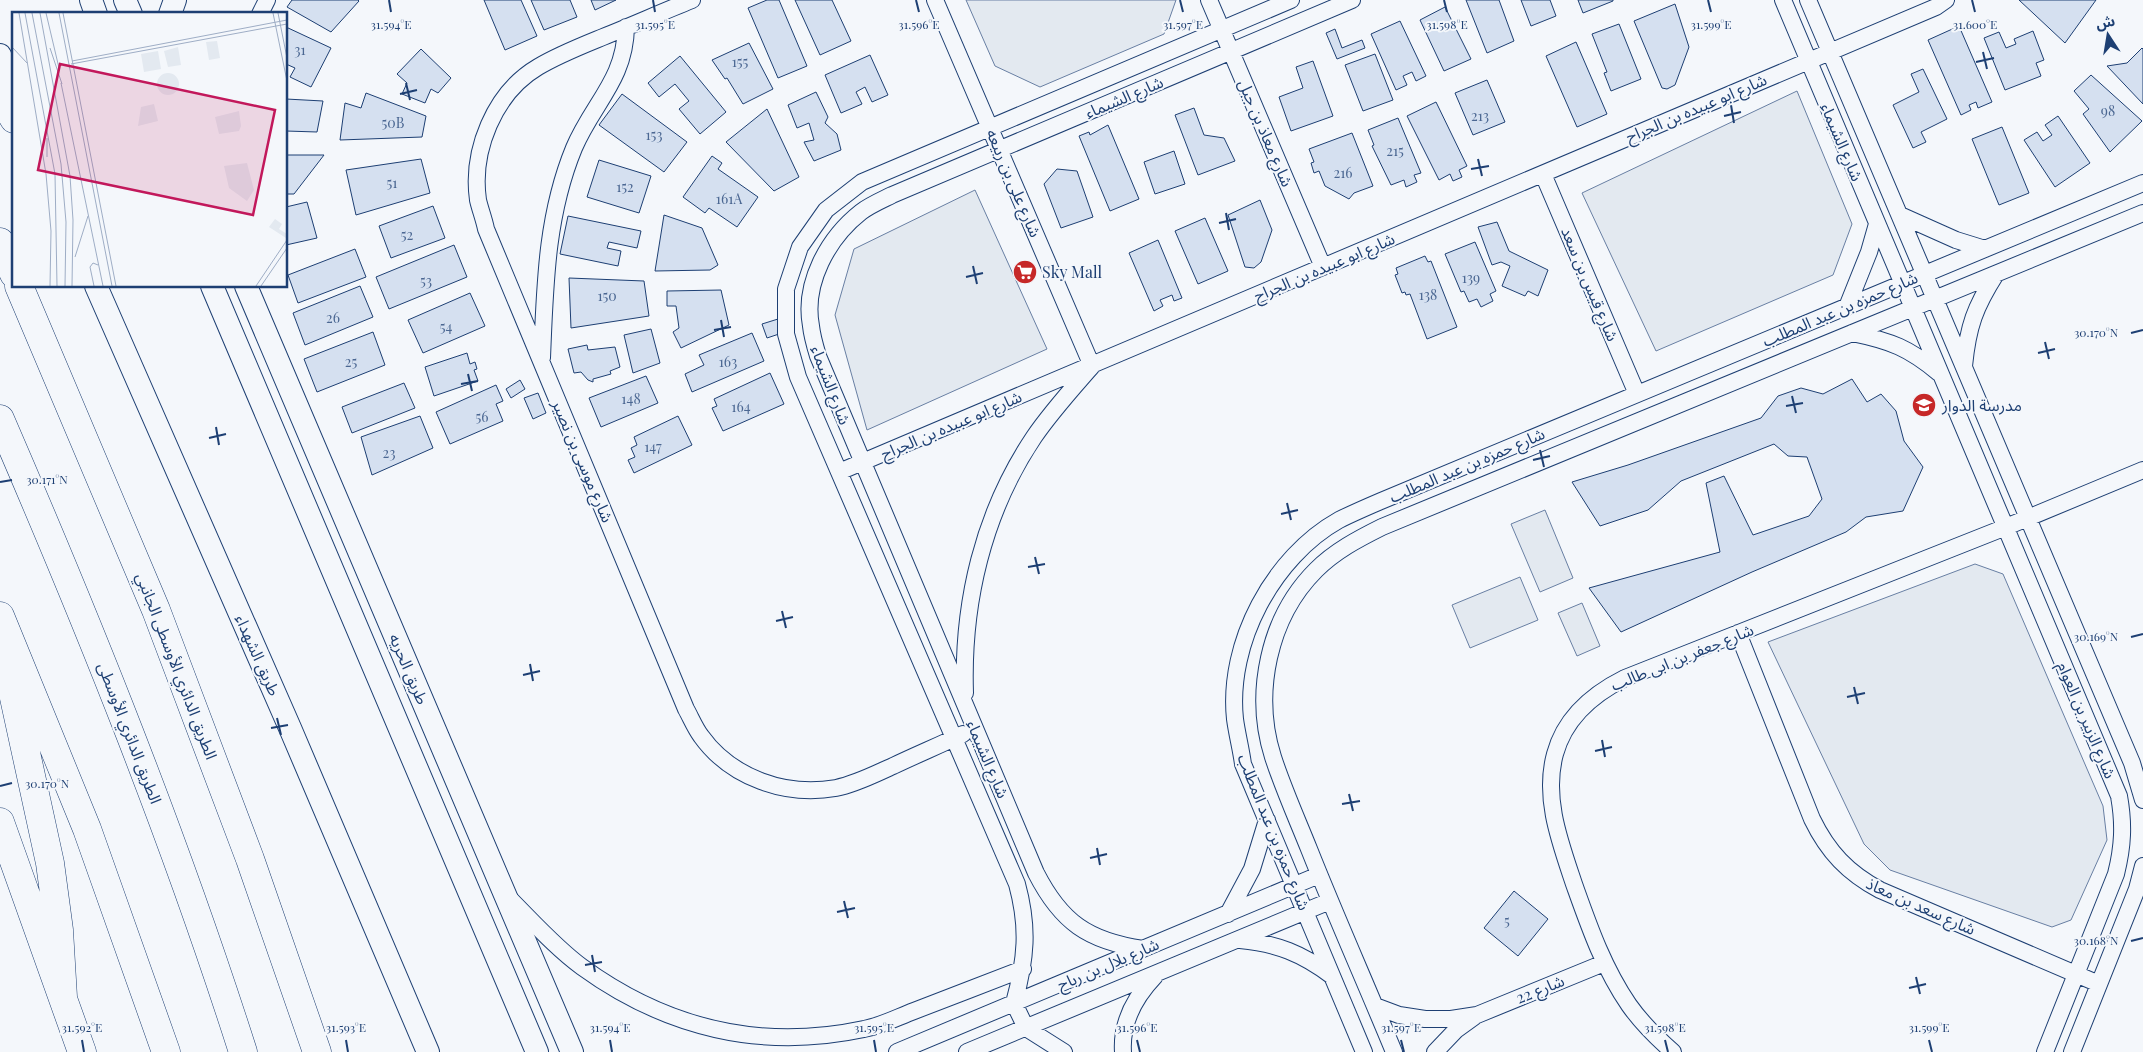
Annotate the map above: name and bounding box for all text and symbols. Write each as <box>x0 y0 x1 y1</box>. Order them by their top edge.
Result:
north arrow <box>2083 10 2133 60</box>
text: ش <box>2094 11 2117 33</box>
inset map <box>12 12 288 288</box>
text: 31.594°E <box>371 16 411 32</box>
text: 31.595°E <box>635 16 675 32</box>
text: 31.596°E <box>898 16 940 32</box>
text: 31.597°E <box>1163 16 1203 32</box>
text: 31.598°E <box>1426 16 1468 32</box>
text: 31.599°E <box>1691 16 1731 32</box>
text: 31.600°E <box>1953 16 1997 32</box>
house number: 31 <box>294 40 306 59</box>
house number: 155 <box>732 52 749 71</box>
street label: شارع ابو عبيده بن الجراح <box>1622 68 1771 150</box>
street label: شارع الشيماء <box>1081 71 1167 125</box>
street label: شارع معاذ بن جبل <box>1232 76 1299 191</box>
street label: شارع الشيماء <box>1814 99 1868 185</box>
house number: 98 <box>2101 101 2115 120</box>
house number: 213 <box>1471 106 1489 125</box>
house number: 50B <box>382 113 405 132</box>
house number: 153 <box>645 125 663 144</box>
street label: شارع على بن ربيعه <box>979 126 1047 241</box>
house number: 215 <box>1386 141 1404 160</box>
house number: 216 <box>1333 163 1353 182</box>
house number: 51 <box>387 173 398 192</box>
house number: 152 <box>616 177 634 196</box>
house number: 161A <box>716 189 742 208</box>
street label: شارع قيس بن سعد <box>1554 224 1624 345</box>
house number: 52 <box>401 225 414 244</box>
street label: شارع ابو عبيده بن الجراح <box>1250 227 1399 309</box>
supermarket icon: Sky Mall <box>1012 259 1038 285</box>
place label: Sky Mall <box>1042 261 1102 282</box>
street label: شارع حمزه بن عبد المطلب <box>1759 266 1922 354</box>
house number: 139 <box>1462 268 1480 287</box>
house number: 53 <box>420 271 432 290</box>
house number: 138 <box>1419 285 1437 304</box>
house number: 150 <box>597 286 617 305</box>
house number: 26 <box>326 308 340 327</box>
house number: 54 <box>440 317 452 336</box>
text: 30.170°N <box>2074 324 2119 340</box>
street label: شارع الشيماء <box>804 342 856 428</box>
house number: 25 <box>345 352 357 371</box>
house number: 163 <box>719 352 737 371</box>
street label: شارع ابو عبيده بن الجراح <box>877 385 1026 467</box>
house number: 148 <box>621 389 641 408</box>
school or university icon: مدرسة الدوار <box>1911 392 1937 418</box>
place label: مدرسة الدوار <box>1941 394 2022 415</box>
street label: شارع موسى بن نصير <box>545 395 619 526</box>
house number: 164 <box>731 397 751 416</box>
house number: 56 <box>475 407 489 426</box>
street label: شارع حمزه بن عبد المطلب <box>1386 422 1549 510</box>
house number: 147 <box>644 437 662 456</box>
house number: 23 <box>382 443 396 462</box>
text: 30.171°N <box>26 471 68 487</box>
street label: الطريق الدائري الأوسطى الجانبي <box>130 570 223 763</box>
street label: طريق الشهداء <box>230 611 286 699</box>
street label: شارع جعفر بن ابى طالب <box>1607 618 1757 698</box>
text: 30.169°N <box>2074 628 2119 644</box>
street label: طريق الحريه <box>384 630 434 708</box>
street label: شارع الزبير بن العوام <box>2051 658 2122 783</box>
street label: الطريق الدائري الأوسطى <box>91 659 167 808</box>
street label: شارع الشيماء <box>960 716 1014 802</box>
street label: شارع حمزه بن عبد المطلب <box>1231 751 1315 914</box>
text: 30.170°N <box>25 775 70 791</box>
street label: شارع سعد بن معاذ <box>1862 872 1979 942</box>
house number: 5 <box>1504 911 1510 930</box>
text: 30.168°N <box>2074 932 2119 948</box>
street label: شارع بلال بن رباح <box>1054 933 1163 997</box>
street label: شارع 22 <box>1512 969 1568 1011</box>
text: 31.592°E <box>62 1019 102 1035</box>
text: 31.593°E <box>326 1019 366 1035</box>
text: 31.594°E <box>590 1019 630 1035</box>
text: 31.595°E <box>854 1019 894 1035</box>
text: 31.596°E <box>1116 1019 1158 1035</box>
text: 31.597°E <box>1381 1019 1421 1035</box>
text: 31.598°E <box>1644 1019 1686 1035</box>
text: 31.599°E <box>1909 1019 1949 1035</box>

